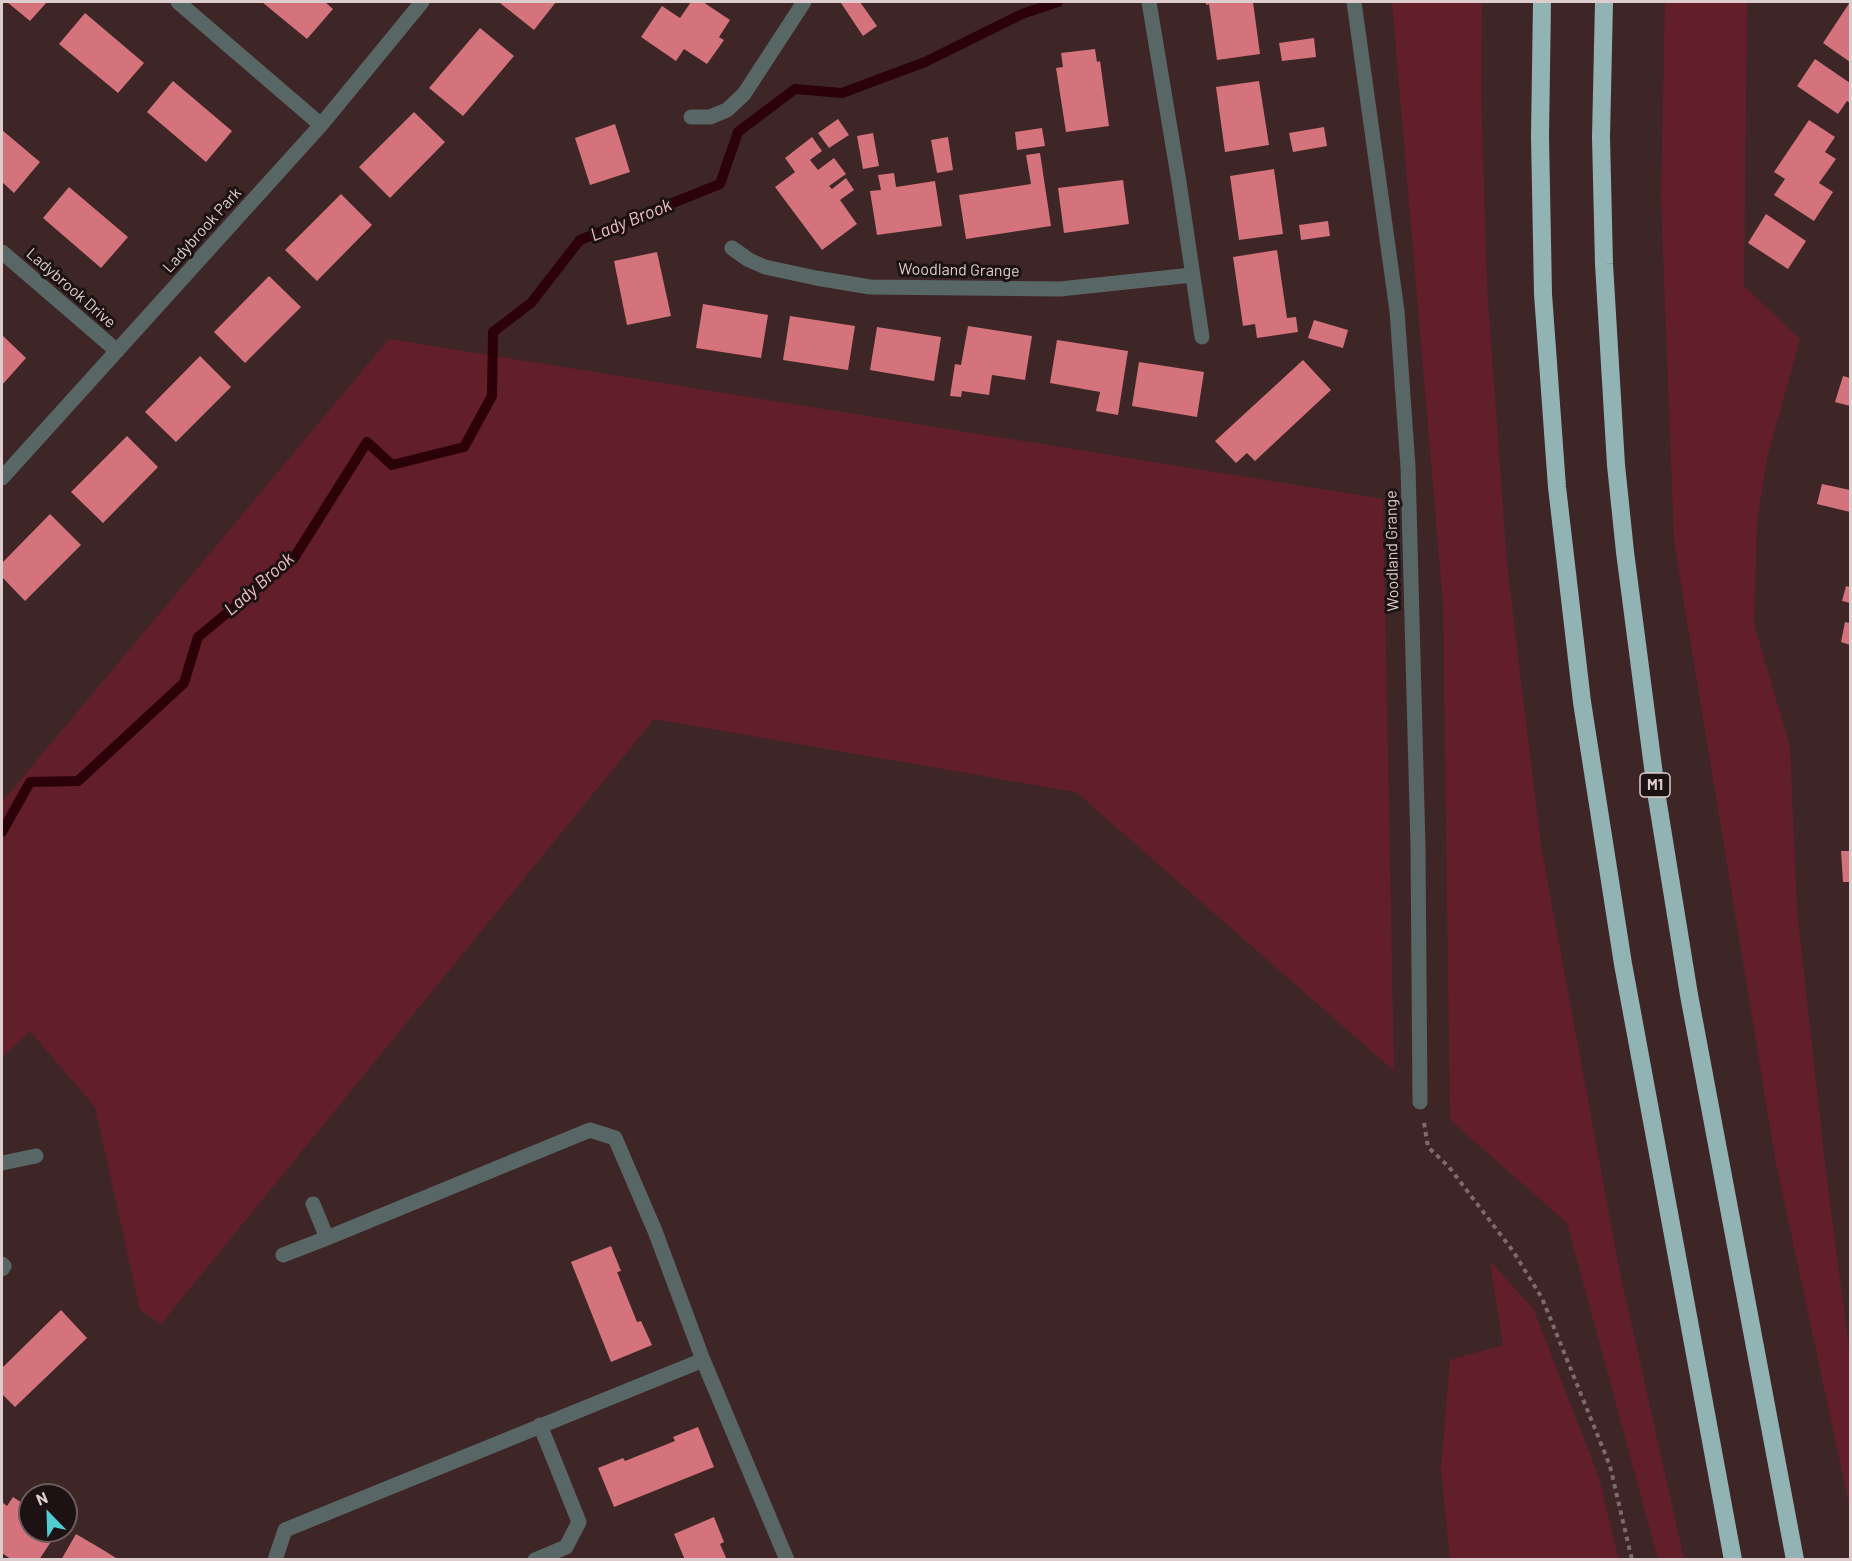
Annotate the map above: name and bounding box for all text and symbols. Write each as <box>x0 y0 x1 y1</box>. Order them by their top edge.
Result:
street label: Ladybrook Park <box>159 183 245 277</box>
water label: Lady Brook <box>587 194 675 246</box>
street label: Ladybrook Drive <box>22 244 120 332</box>
street label: Woodland Grange <box>898 259 1020 281</box>
street label: Woodland Grange <box>1381 490 1403 612</box>
water label: Lady Brook <box>220 548 298 620</box>
road number: M1 <box>1640 773 1670 797</box>
north arrow <box>18 1483 78 1543</box>
text: N <box>33 1487 50 1509</box>

